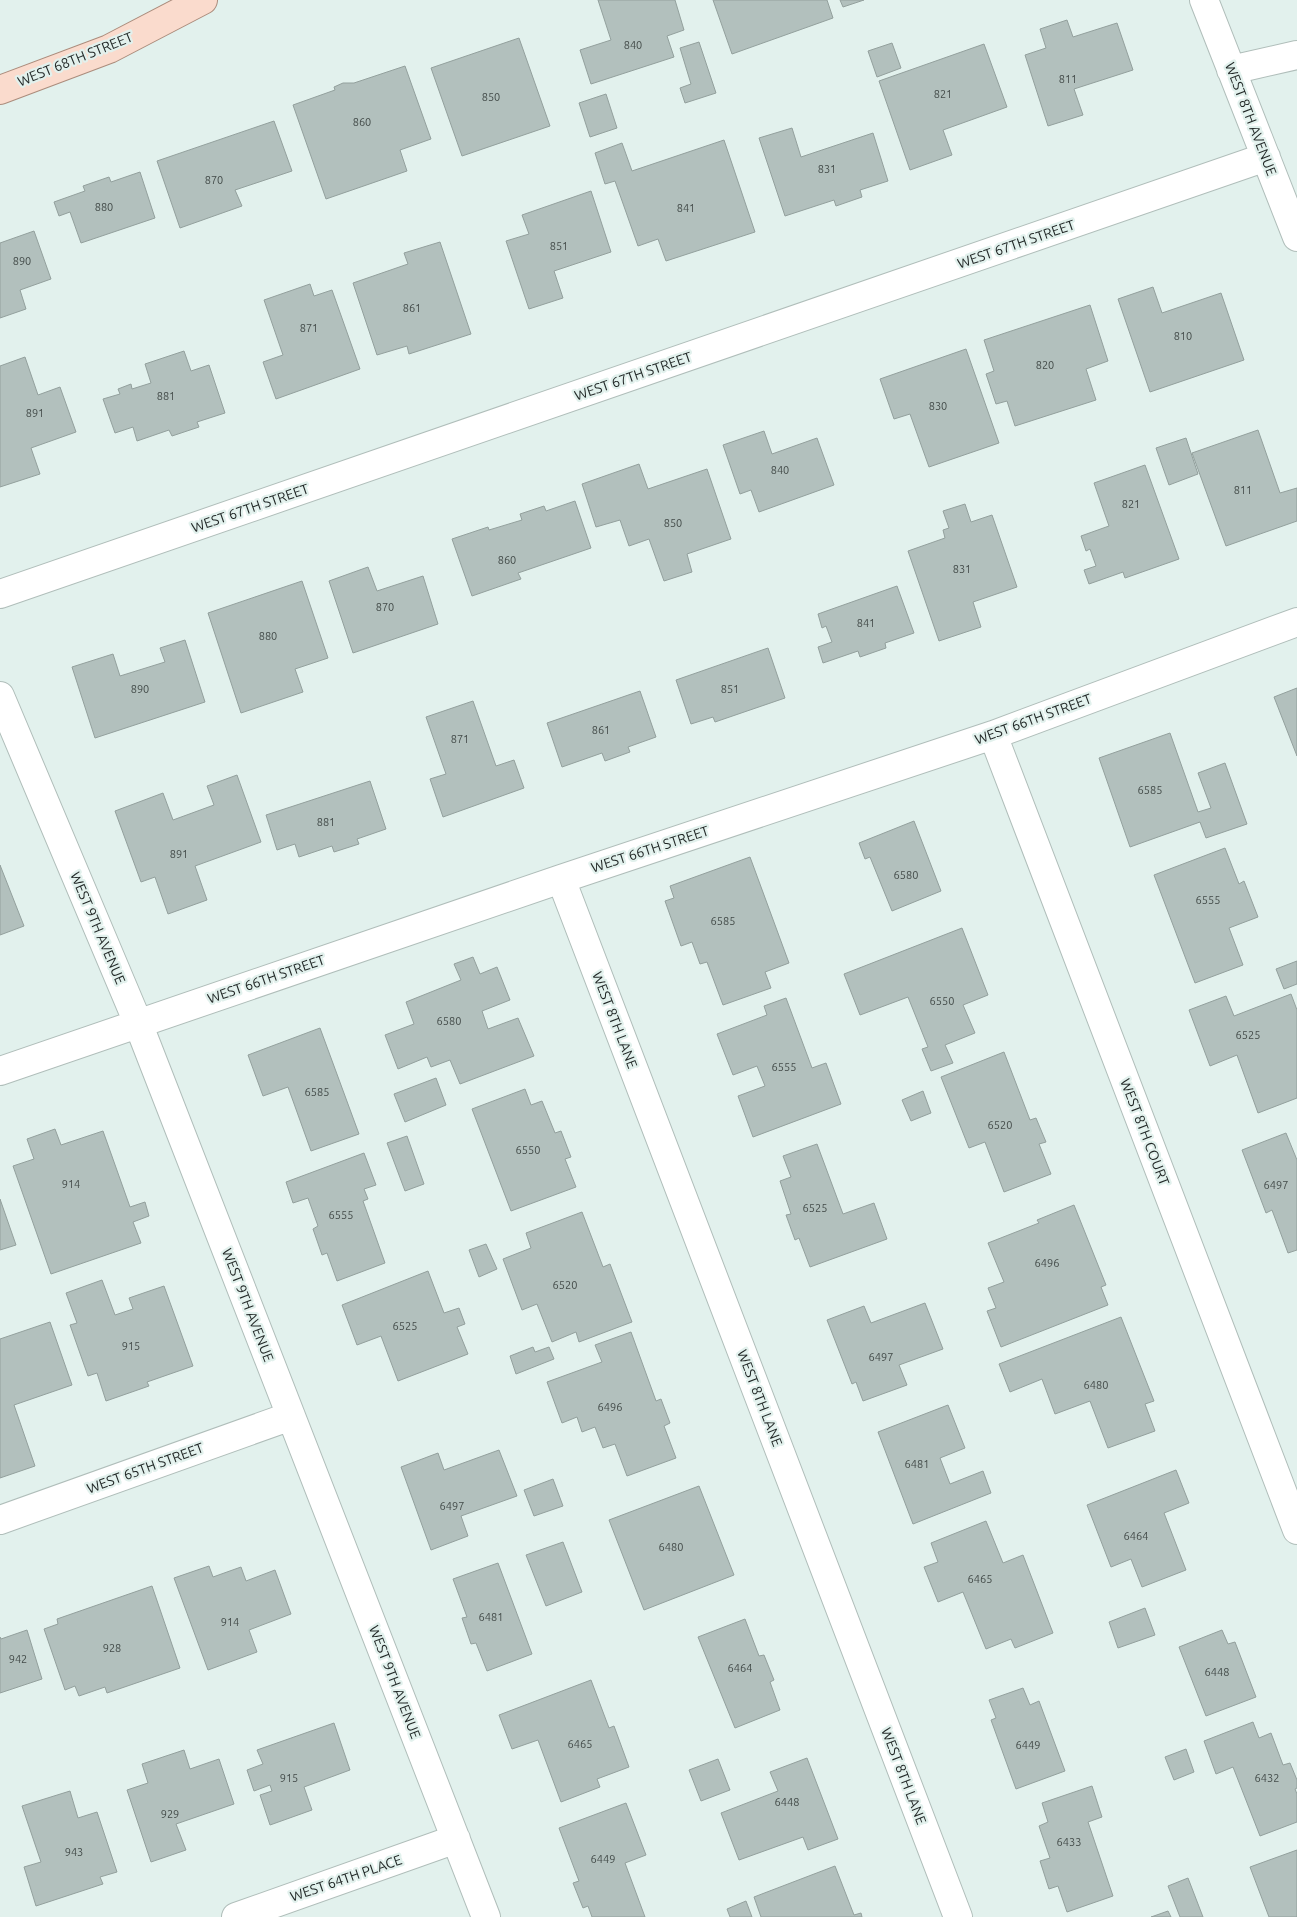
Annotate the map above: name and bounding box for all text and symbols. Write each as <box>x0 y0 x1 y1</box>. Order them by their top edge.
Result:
street label: WEST 68TH STREET <box>15 28 135 89</box>
house number: 840 <box>624 39 642 51</box>
street label: WEST 8TH AVENUE <box>1222 60 1280 178</box>
house number: 811 <box>1059 73 1077 85</box>
house number: 821 <box>934 88 952 100</box>
house number: 850 <box>482 91 500 103</box>
house number: 860 <box>353 116 371 128</box>
house number: 831 <box>818 163 836 175</box>
house number: 870 <box>205 174 223 186</box>
house number: 880 <box>95 201 113 213</box>
house number: 841 <box>677 202 695 214</box>
street label: WEST 67TH STREET <box>955 216 1077 272</box>
house number: 851 <box>550 240 568 252</box>
house number: 890 <box>13 255 31 267</box>
house number: 861 <box>403 302 421 314</box>
house number: 871 <box>300 322 318 334</box>
house number: 810 <box>1174 330 1192 342</box>
street label: WEST 67TH STREET <box>572 348 694 404</box>
house number: 820 <box>1036 359 1054 371</box>
house number: 881 <box>157 390 175 402</box>
house number: 830 <box>929 400 947 412</box>
house number: 891 <box>26 407 44 419</box>
house number: 840 <box>771 464 789 476</box>
street label: WEST 67TH STREET <box>189 480 311 536</box>
house number: 811 <box>1234 484 1252 496</box>
house number: 821 <box>1122 498 1140 510</box>
house number: 850 <box>664 517 682 529</box>
house number: 860 <box>498 554 516 566</box>
house number: 831 <box>953 563 971 575</box>
house number: 870 <box>376 601 394 613</box>
house number: 841 <box>857 617 875 629</box>
house number: 880 <box>259 630 277 642</box>
house number: 890 <box>131 683 149 695</box>
house number: 851 <box>721 683 739 695</box>
street label: WEST 66TH STREET <box>972 690 1094 748</box>
house number: 861 <box>592 724 610 736</box>
house number: 871 <box>451 733 469 745</box>
house number: 6585 <box>1138 784 1162 796</box>
house number: 881 <box>317 816 335 828</box>
street label: WEST 66TH STREET <box>589 822 711 876</box>
house number: 891 <box>170 848 188 860</box>
house number: 6580 <box>894 869 918 881</box>
street label: WEST 9TH AVENUE <box>67 870 129 987</box>
house number: 6555 <box>1196 894 1220 906</box>
house number: 6585 <box>711 915 735 927</box>
street label: WEST 66TH STREET <box>205 951 327 1007</box>
street label: WEST 8TH LANE <box>589 969 641 1071</box>
house number: 6550 <box>930 995 954 1007</box>
house number: 6580 <box>437 1015 461 1027</box>
house number: 6525 <box>1236 1029 1260 1041</box>
house number: 6555 <box>772 1061 796 1073</box>
street label: WEST 8TH COURT <box>1117 1076 1173 1188</box>
house number: 6585 <box>305 1086 329 1098</box>
house number: 6520 <box>988 1119 1012 1131</box>
house number: 6550 <box>516 1144 540 1156</box>
house number: 914 <box>62 1178 80 1190</box>
house number: 6497 <box>1264 1179 1288 1191</box>
house number: 6525 <box>803 1202 827 1214</box>
house number: 6555 <box>329 1209 353 1221</box>
street label: WEST 9TH AVENUE <box>219 1246 277 1364</box>
house number: 6496 <box>1035 1257 1059 1269</box>
house number: 6520 <box>553 1279 577 1291</box>
house number: 6525 <box>393 1320 417 1332</box>
house number: 915 <box>122 1340 140 1352</box>
street label: WEST 8TH LANE <box>734 1347 786 1449</box>
house number: 6497 <box>869 1351 893 1363</box>
house number: 6480 <box>1084 1379 1108 1391</box>
house number: 6496 <box>598 1401 622 1413</box>
street label: WEST 65TH STREET <box>84 1439 206 1497</box>
house number: 6481 <box>905 1458 929 1470</box>
house number: 6497 <box>440 1500 464 1512</box>
house number: 6464 <box>1124 1530 1148 1542</box>
house number: 6480 <box>659 1541 683 1553</box>
house number: 6465 <box>968 1573 992 1585</box>
house number: 6481 <box>479 1611 503 1623</box>
house number: 914 <box>221 1616 239 1628</box>
street label: WEST 9TH AVENUE <box>366 1623 424 1741</box>
house number: 928 <box>103 1642 121 1654</box>
house number: 942 <box>9 1653 27 1665</box>
house number: 6464 <box>728 1662 752 1674</box>
house number: 6448 <box>1205 1666 1229 1678</box>
street label: WEST 8TH LANE <box>878 1725 930 1827</box>
house number: 6465 <box>568 1738 592 1750</box>
house number: 6449 <box>1016 1739 1040 1751</box>
house number: 915 <box>280 1772 298 1784</box>
house number: 6432 <box>1255 1772 1279 1784</box>
house number: 6448 <box>775 1796 799 1808</box>
house number: 929 <box>161 1808 179 1820</box>
house number: 6433 <box>1057 1836 1081 1848</box>
house number: 943 <box>65 1846 83 1858</box>
street label: WEST 64TH PLACE <box>288 1851 404 1905</box>
house number: 6449 <box>591 1853 615 1865</box>

